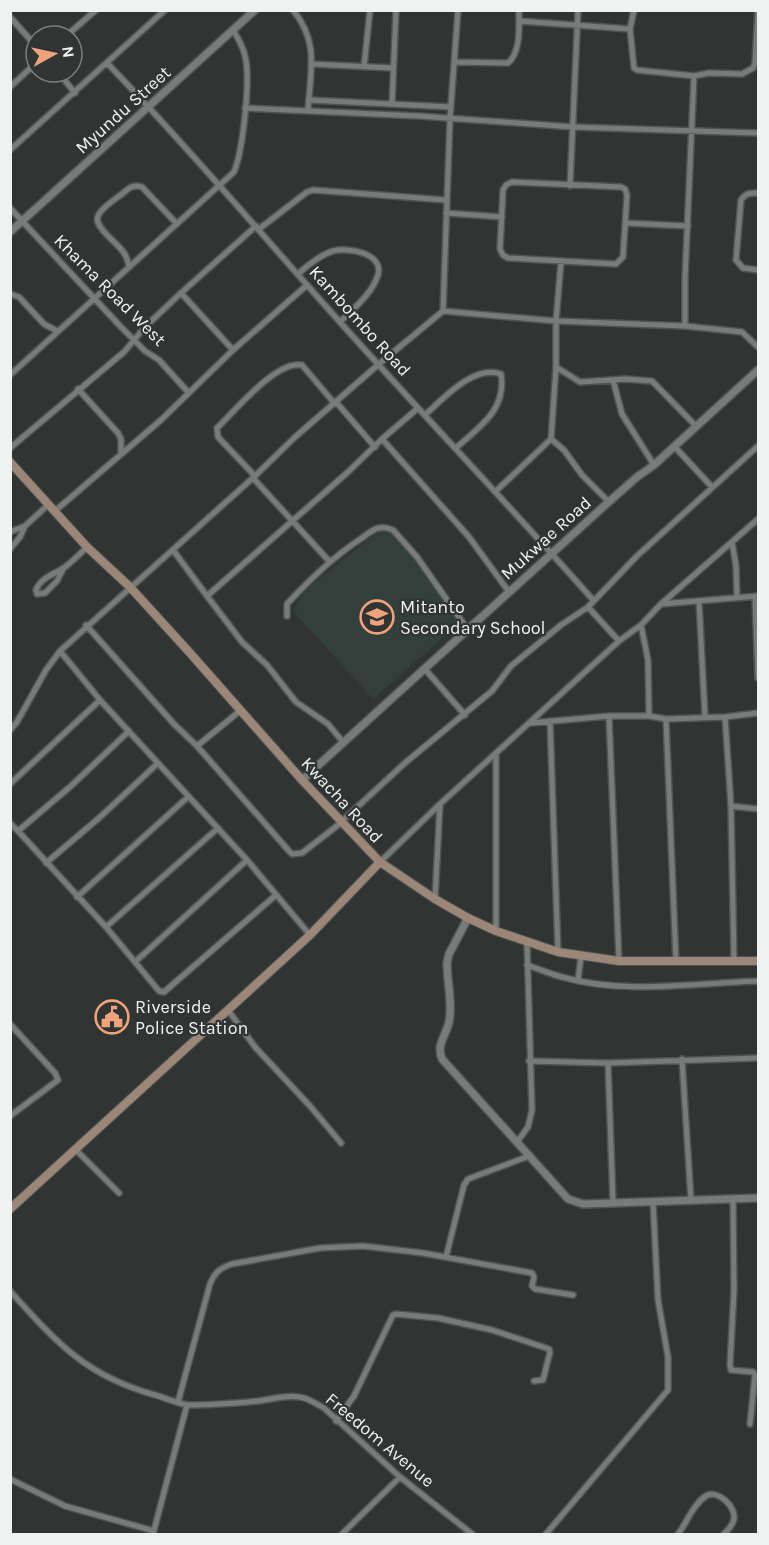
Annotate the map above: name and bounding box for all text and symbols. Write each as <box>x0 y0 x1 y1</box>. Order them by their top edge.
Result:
north arrow <box>24 24 84 84</box>
text: N <box>58 45 79 59</box>
street label: Myundu Street <box>71 61 175 159</box>
street label: Khama Road West <box>49 229 171 351</box>
street label: Kambombo Road <box>305 261 415 381</box>
street label: Mukwae Road <box>496 492 596 584</box>
place label: Mitanto Secondary School <box>400 596 546 639</box>
school or university icon: Mitanto Secondary School <box>359 599 395 635</box>
street label: Kwacha Road <box>297 752 387 848</box>
place label: Riverside Police Station <box>135 996 248 1039</box>
public building icon: Riverside Police Station <box>94 999 130 1035</box>
street label: Freedom Avenue <box>321 1388 439 1492</box>

